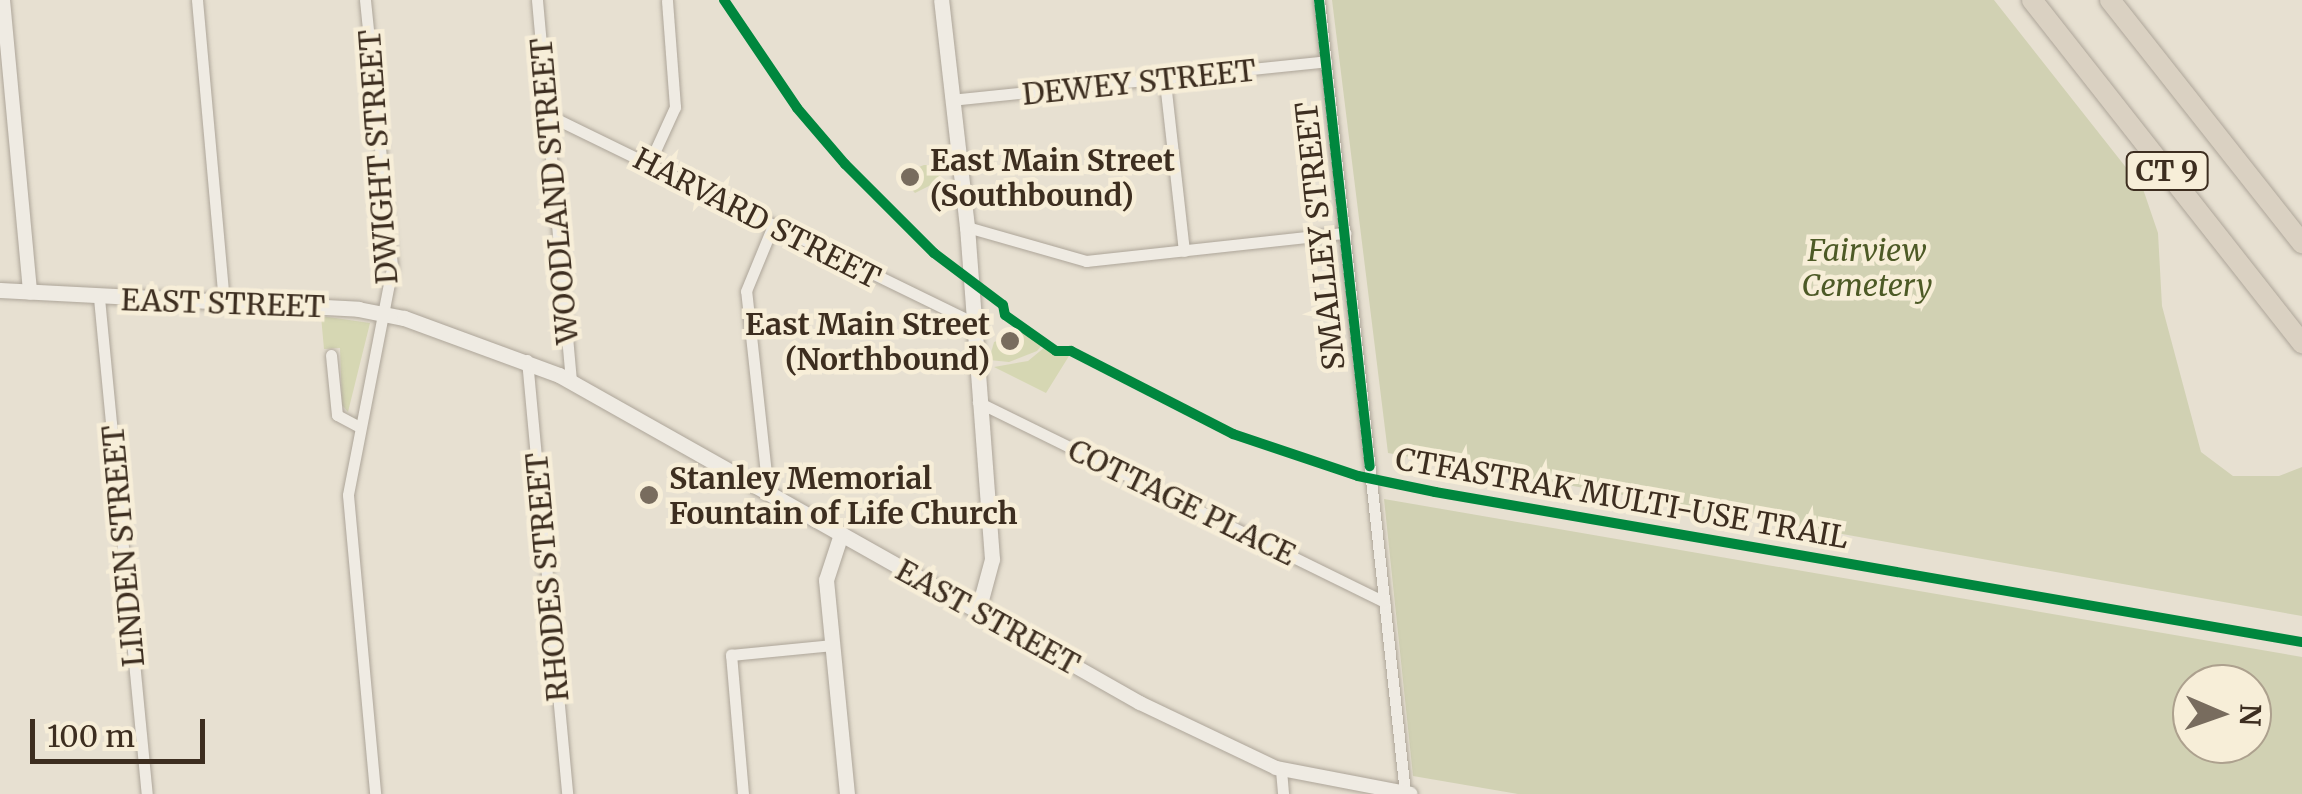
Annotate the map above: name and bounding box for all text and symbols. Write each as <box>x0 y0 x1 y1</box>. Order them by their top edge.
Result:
street label: DWIGHT STREET <box>351 29 405 285</box>
street label: WOODLAND STREET <box>523 36 585 346</box>
street label: DEWEY STREET <box>1020 52 1258 112</box>
street label: SMALLEY STREET <box>1288 100 1352 372</box>
street label: HARVARD STREET <box>628 140 886 296</box>
place label: East Main Street (Southbound) <box>930 142 1175 212</box>
road number: CT 9 <box>2124 148 2210 194</box>
marker: East Main Street (Southbound) <box>899 166 921 188</box>
park label: Fairview Cemetery <box>1802 232 1932 302</box>
street label: EAST STREET <box>120 281 326 325</box>
place label: East Main Street (Northbound) <box>745 306 990 376</box>
marker: East Main Street (Northbound) <box>999 330 1021 352</box>
street label: LINDEN STREET <box>95 424 151 668</box>
street label: COTTAGE PLACE <box>1063 431 1301 573</box>
street label: CTFASTRAK MULTI-USE TRAIL <box>1393 440 1851 556</box>
street label: RHODES STREET <box>518 451 576 703</box>
place label: Stanley Memorial Fountain of Life Church <box>669 460 1018 530</box>
marker: Stanley Memorial Fountain of Life Church <box>638 484 660 506</box>
street label: EAST STREET <box>890 552 1086 682</box>
north arrow <box>2172 664 2272 764</box>
scale bar <box>35 699 210 761</box>
text: N <box>2232 703 2268 727</box>
text: 100 m <box>47 717 135 755</box>

